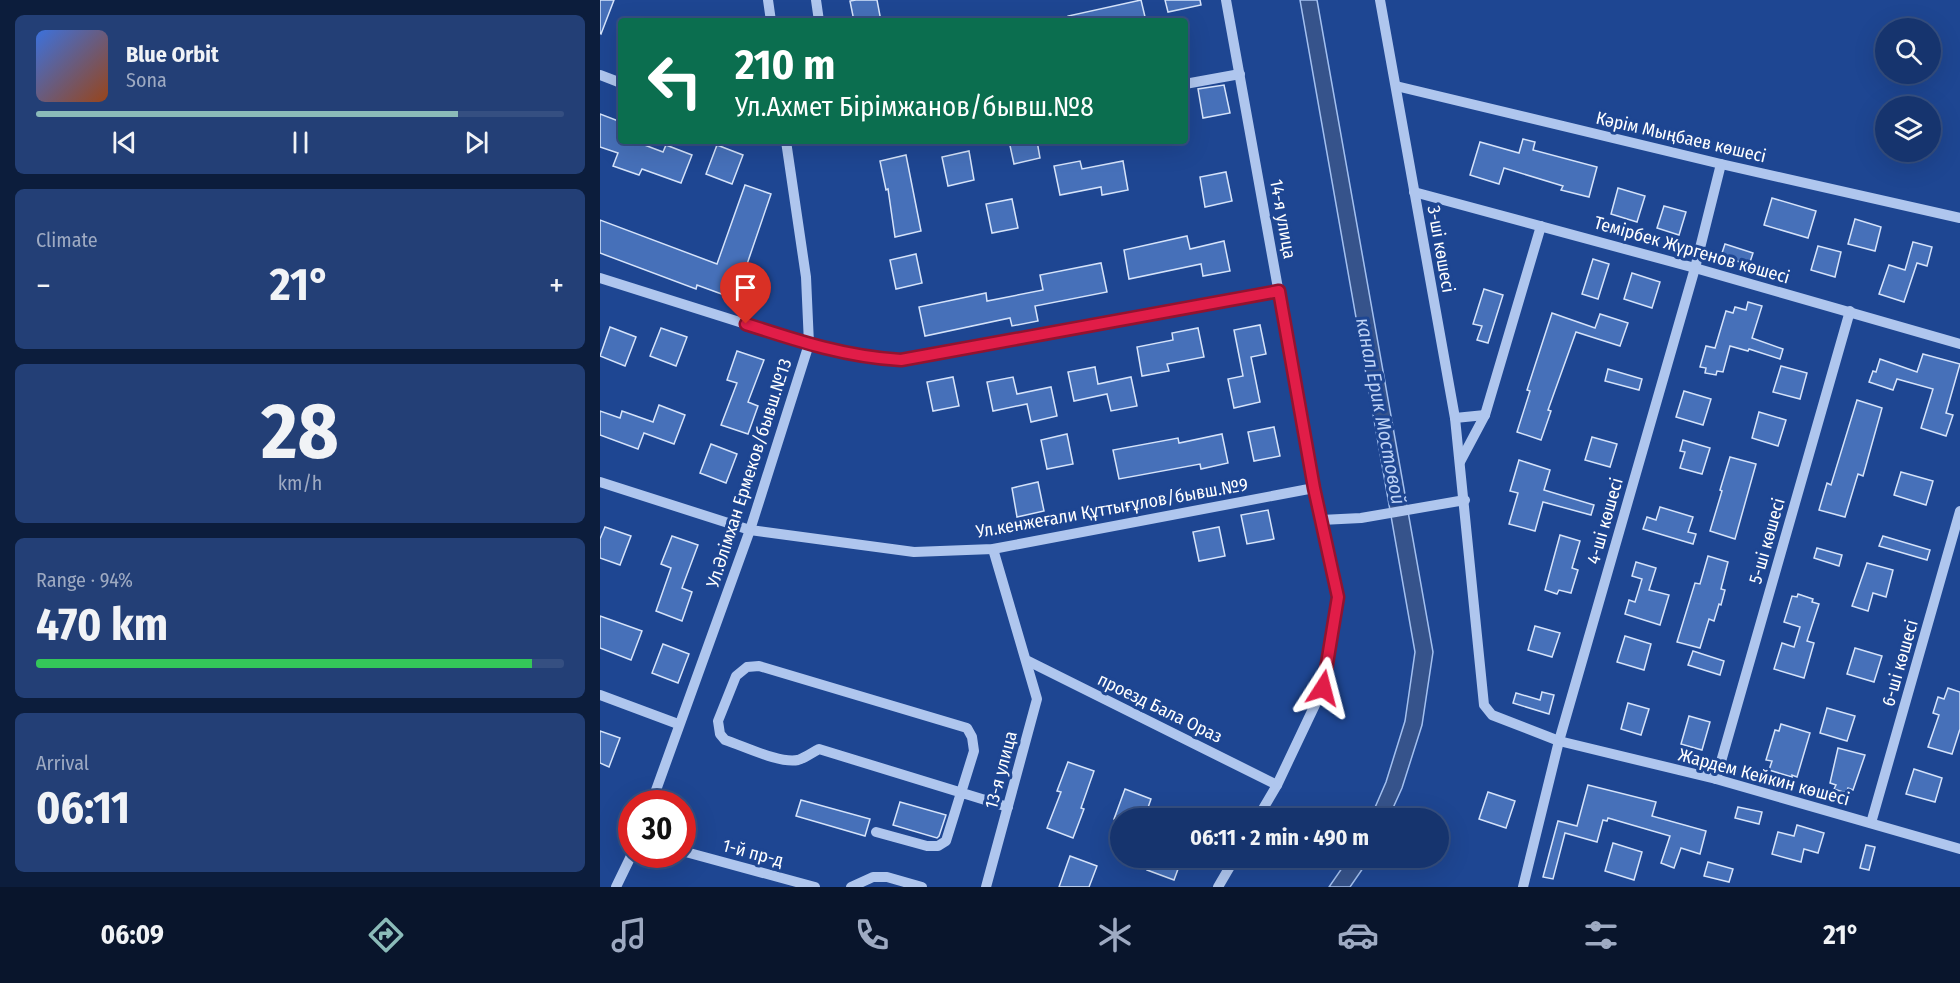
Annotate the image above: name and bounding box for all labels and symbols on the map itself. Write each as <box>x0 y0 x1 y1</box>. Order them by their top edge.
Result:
street label: Кәрім Мыңбаев көшесі <box>1594 107 1768 167</box>
street label: 14-я улица <box>1265 178 1301 261</box>
street label: 3-ші көшесі <box>1423 204 1459 294</box>
street label: Темірбек Жүргенов көшесі <box>1592 212 1792 288</box>
pin <box>720 262 771 324</box>
water label: канал Ерик Мостовой <box>1351 316 1411 506</box>
street label: Ул.Әлімхан Ермеков/бывш.№13 <box>701 356 796 591</box>
street label: Ул.кенжеғали Құттығұлов/бывш.№9 <box>973 473 1250 543</box>
street label: 4-ші көшесі <box>1582 475 1628 567</box>
street label: 5-ші көшесі <box>1744 496 1790 586</box>
street label: 6-ші көшесі <box>1877 617 1923 709</box>
position arrow <box>1291 656 1355 720</box>
street label: проезд Бала Ораз <box>1094 668 1226 748</box>
street label: 13-я улица <box>980 728 1022 811</box>
street label: Жардем Кейкин көшесі <box>1676 744 1852 810</box>
speed limit sign: 30 <box>618 790 696 868</box>
street label: 1-й пр-д <box>720 834 786 872</box>

